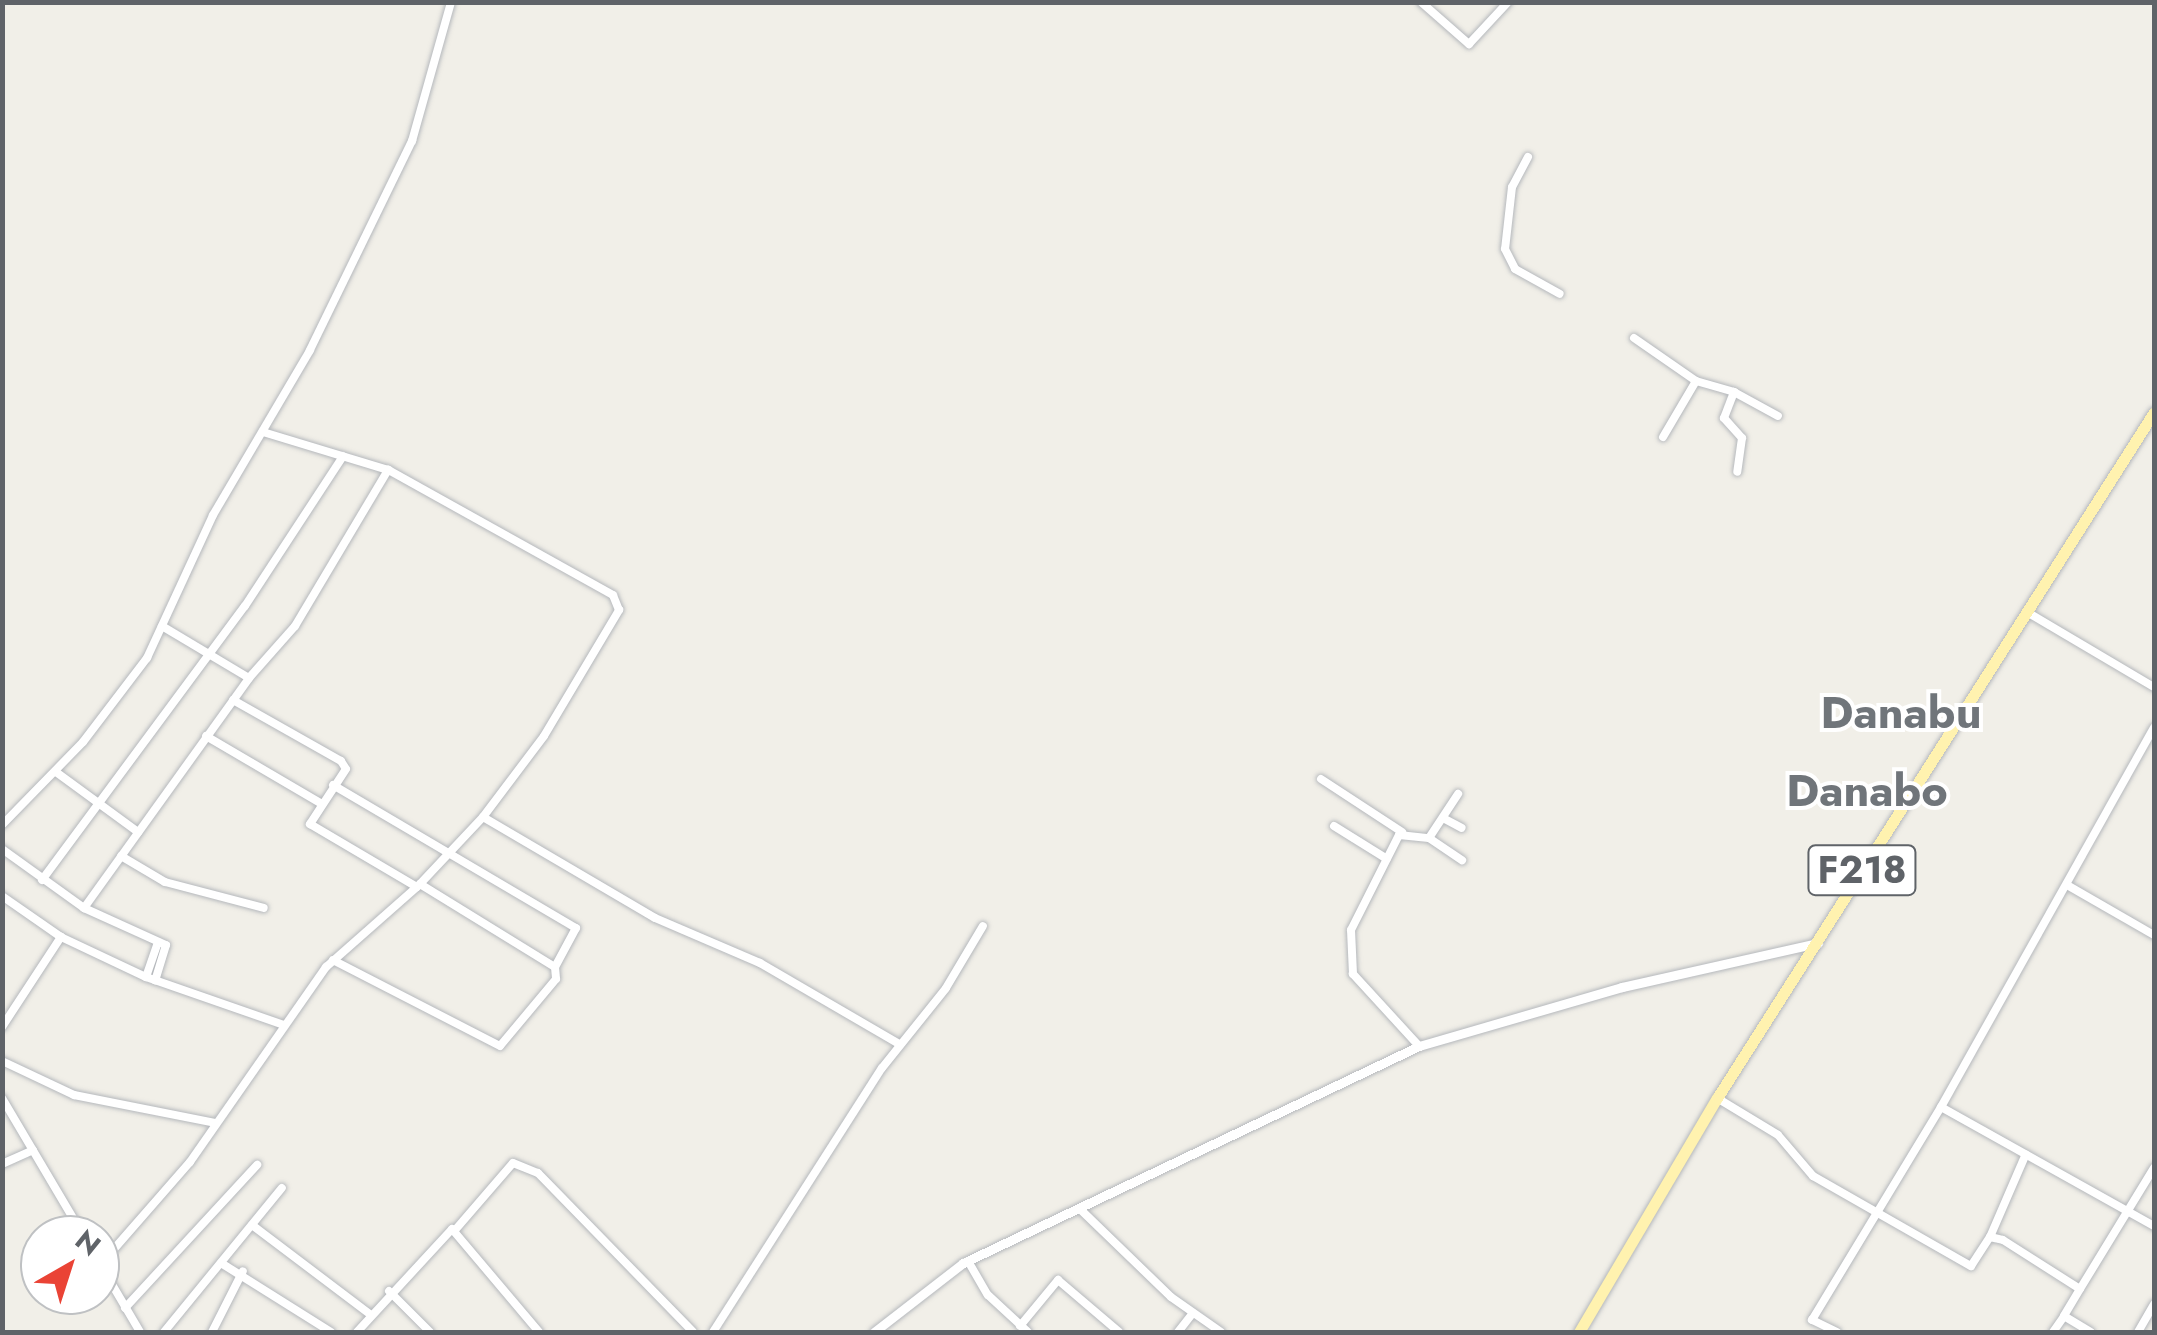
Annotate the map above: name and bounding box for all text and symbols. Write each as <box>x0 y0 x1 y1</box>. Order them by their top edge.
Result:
district label: Danabu <box>1820 686 1982 740</box>
district label: Danabo <box>1786 764 1948 818</box>
road number: F218 <box>1807 837 1917 903</box>
north arrow <box>20 1215 120 1315</box>
text: N <box>66 1220 109 1266</box>

